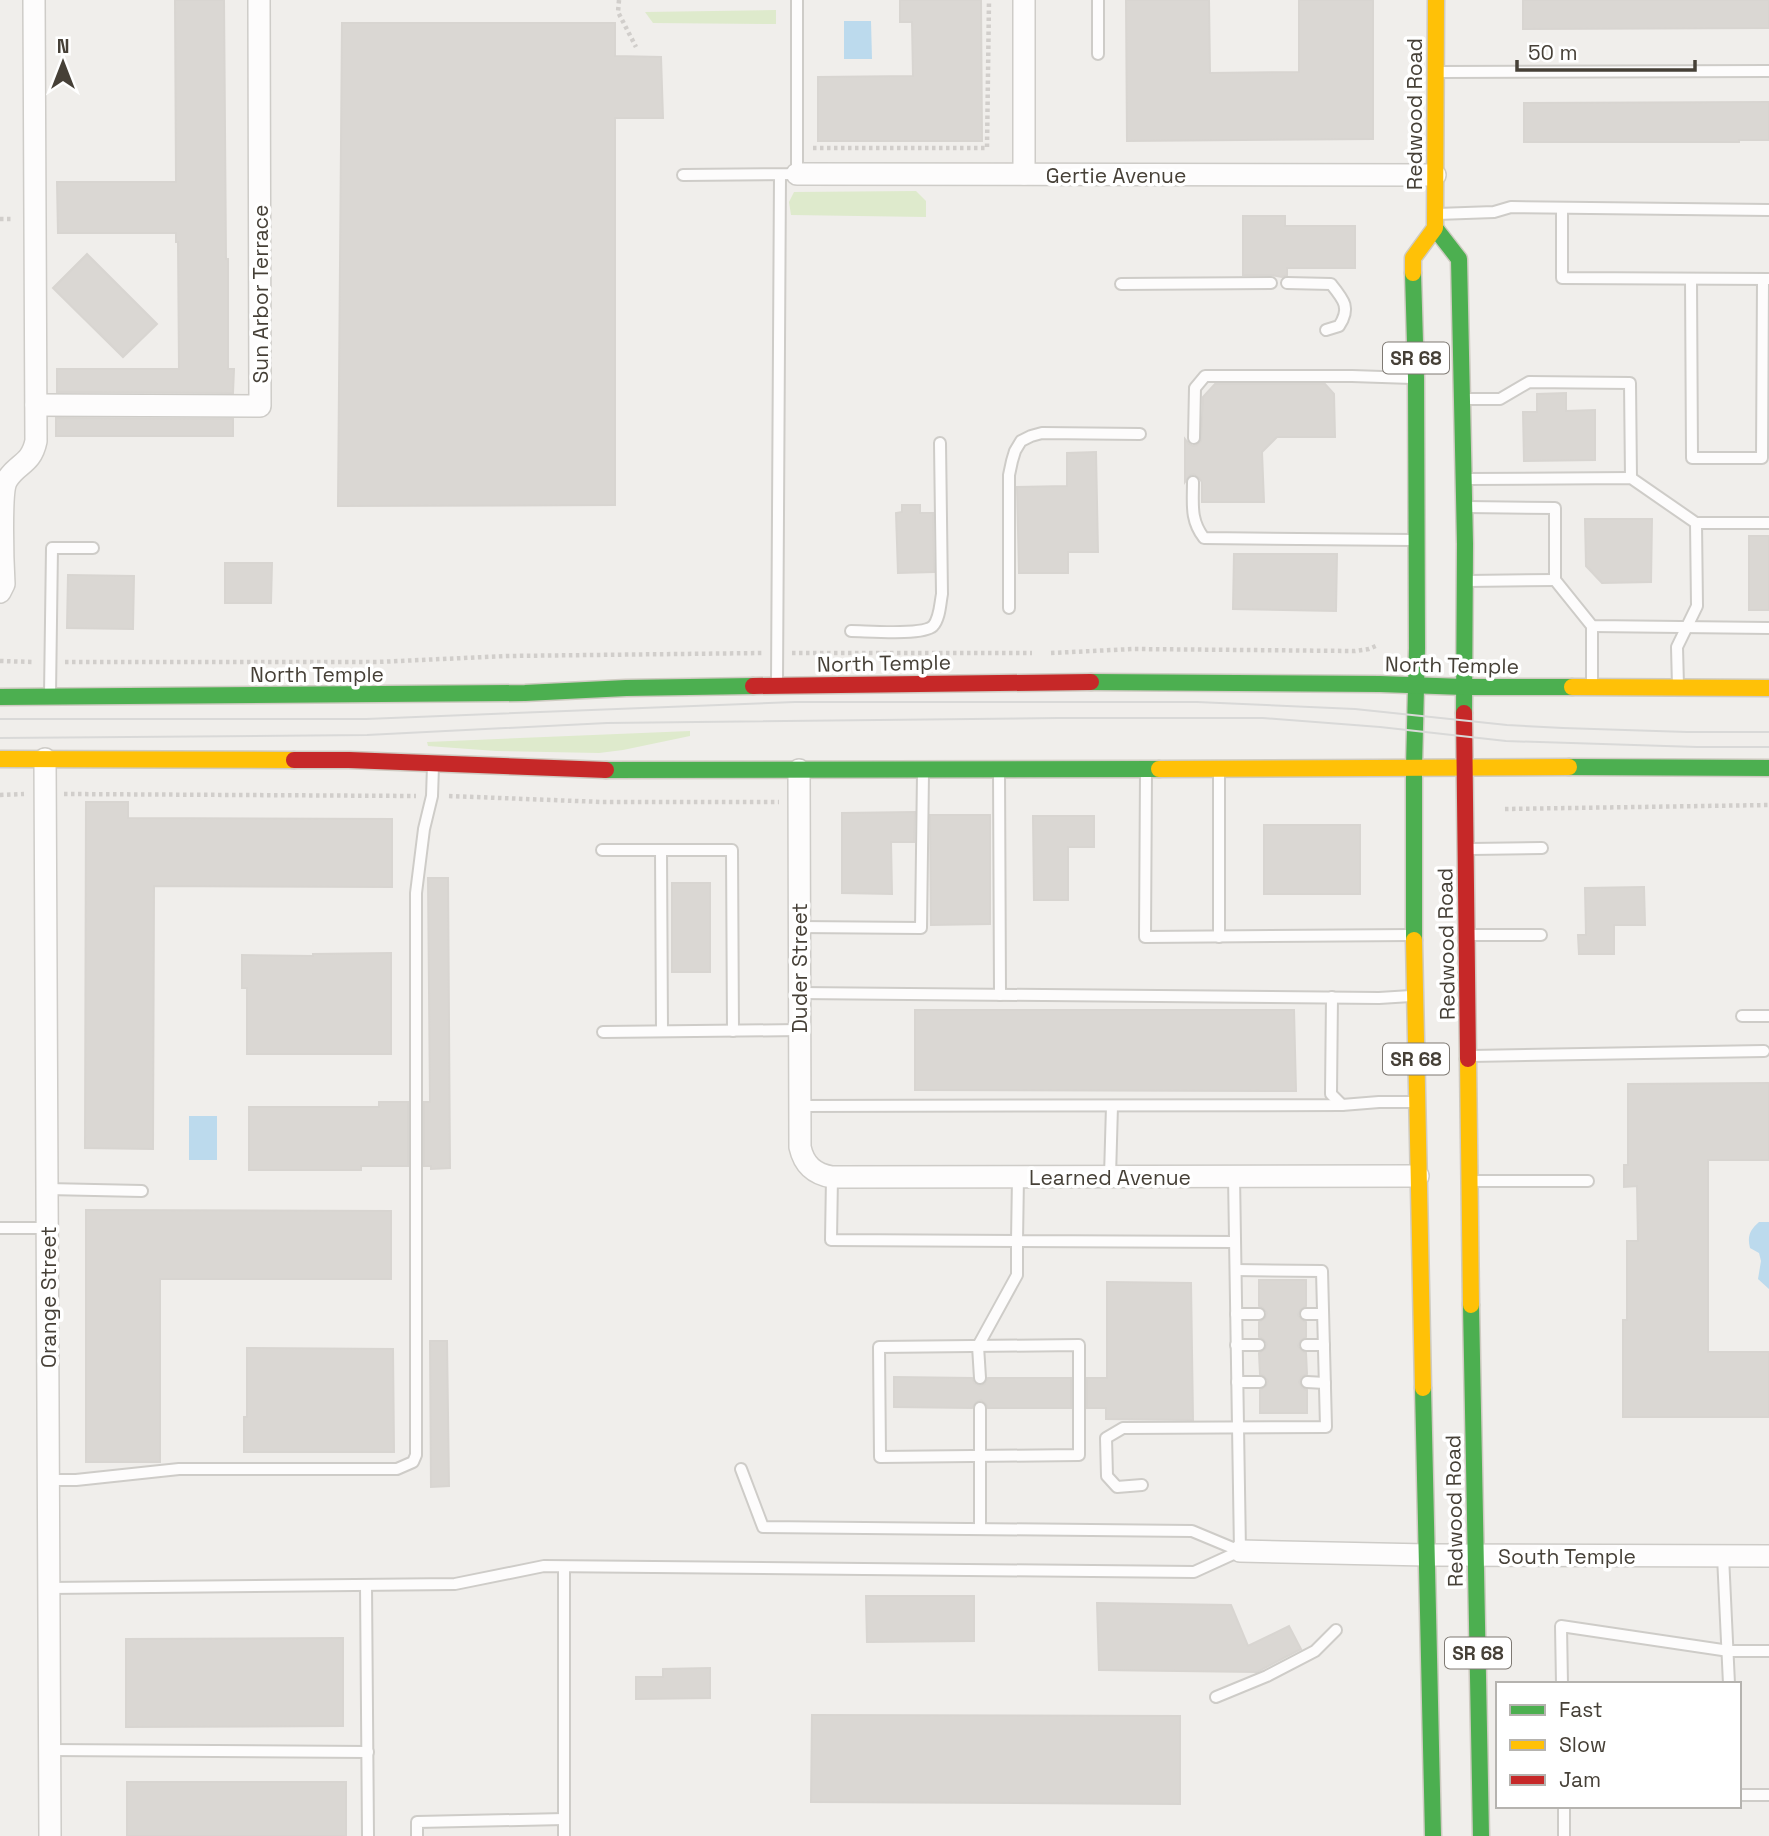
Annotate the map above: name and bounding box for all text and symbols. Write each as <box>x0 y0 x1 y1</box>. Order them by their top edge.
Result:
north arrow <box>28 28 98 98</box>
scale bar <box>1517 28 1696 72</box>
text: N <box>57 34 69 59</box>
street label: Redwood Road <box>1401 38 1428 190</box>
text: 50 m <box>1528 39 1578 66</box>
street label: Gertie Avenue <box>1046 162 1186 189</box>
street label: Sun Arbor Terrace <box>247 204 274 384</box>
road number: SR 68 <box>1383 342 1449 374</box>
street label: North Temple <box>817 648 951 678</box>
street label: North Temple <box>1385 650 1519 680</box>
street label: North Temple <box>250 661 384 688</box>
street label: Redwood Road <box>1431 868 1461 1020</box>
street label: Duder Street <box>786 903 813 1033</box>
road number: SR 68 <box>1383 1044 1449 1074</box>
street label: Learned Avenue <box>1029 1164 1191 1191</box>
street label: Orange Street <box>35 1226 62 1368</box>
street label: Redwood Road <box>1439 1435 1469 1587</box>
street label: South Temple <box>1498 1543 1636 1570</box>
road number: SR 68 <box>1445 1638 1511 1668</box>
legend <box>1496 1682 1741 1808</box>
text: Fast <box>1559 1696 1603 1723</box>
text: Slow <box>1559 1731 1607 1758</box>
text: Jam <box>1559 1766 1601 1793</box>

